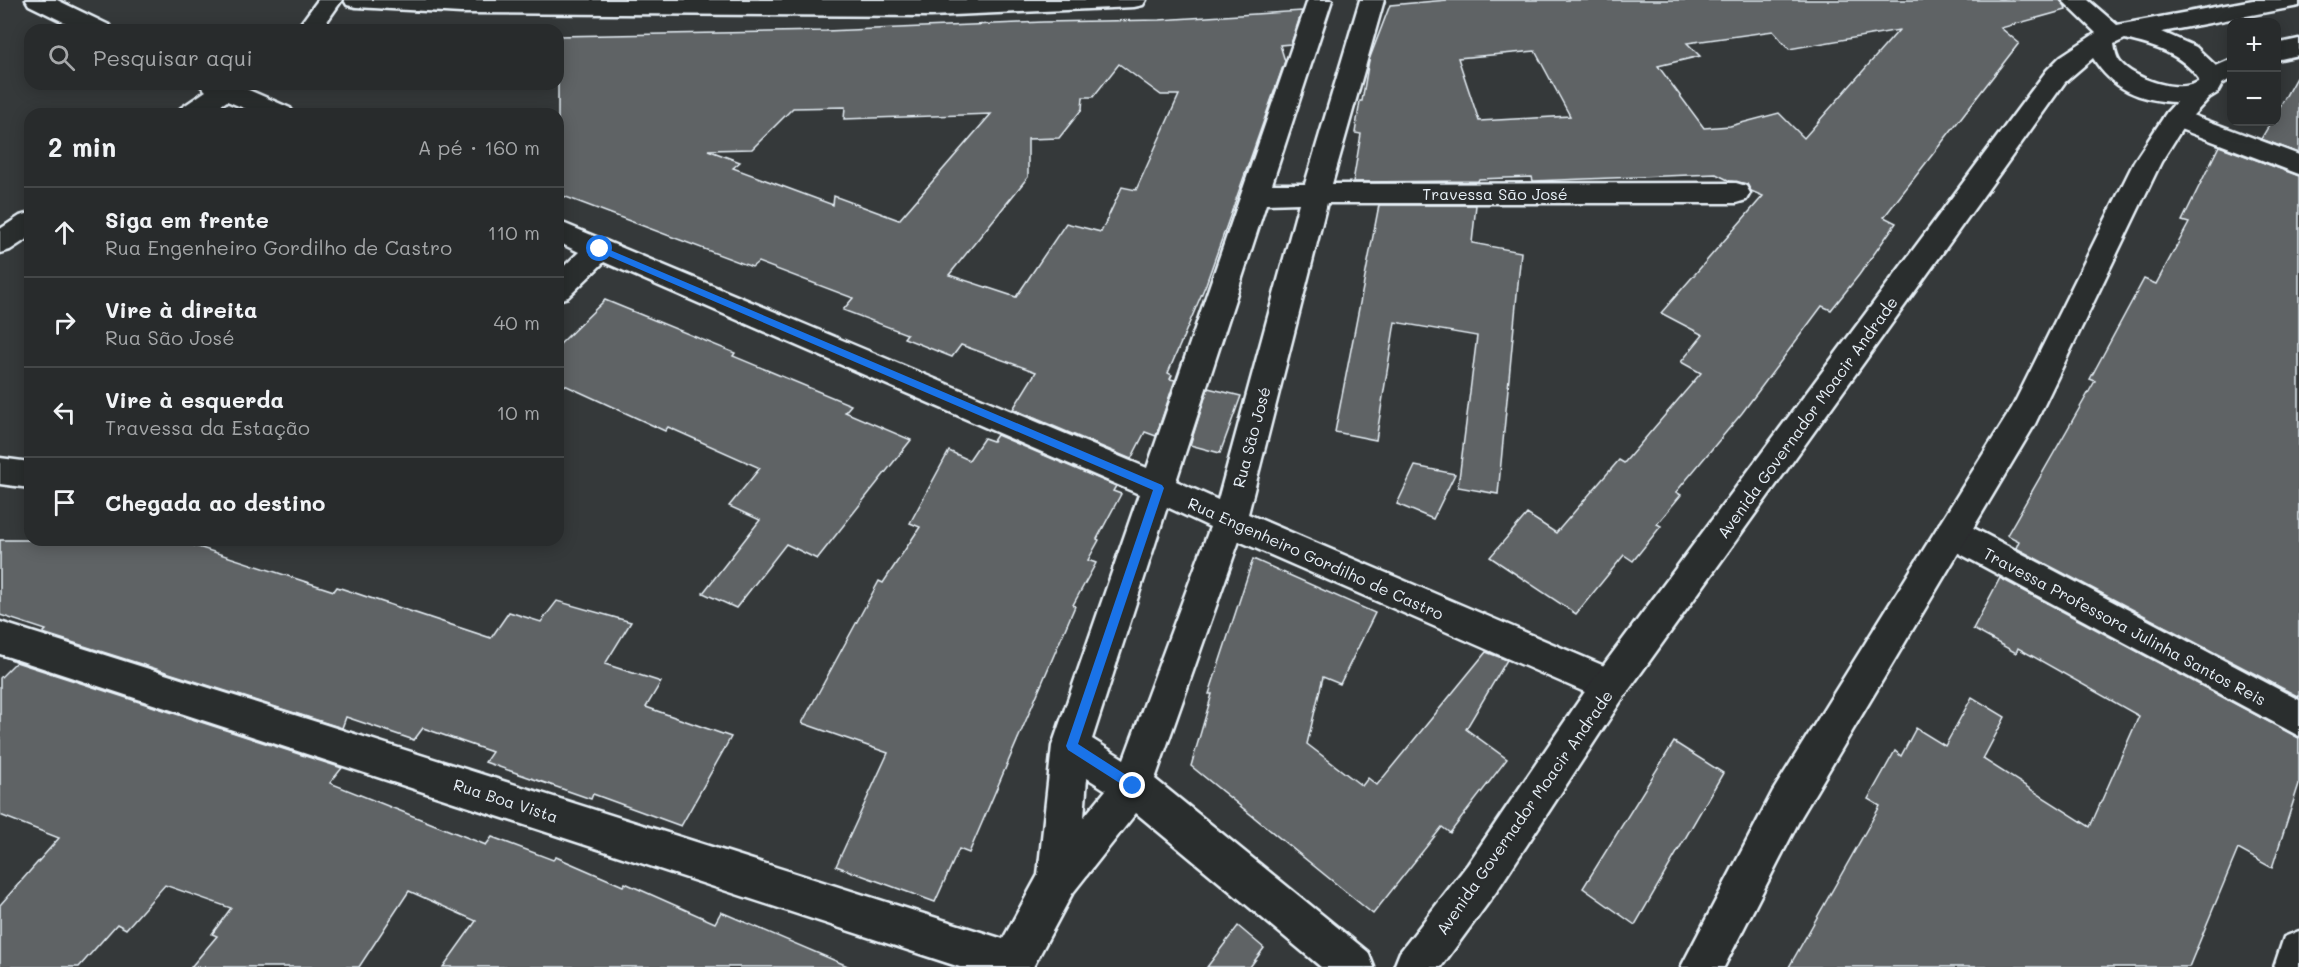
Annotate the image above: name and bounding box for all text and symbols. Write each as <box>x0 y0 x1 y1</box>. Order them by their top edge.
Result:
map controls <box>2227 18 2281 126</box>
button: + <box>2227 18 2281 72</box>
search box <box>24 24 564 90</box>
icon: search <box>45 41 78 74</box>
text: Pesquisar aqui <box>93 43 253 72</box>
button: − <box>2227 72 2281 126</box>
text: 2 min <box>48 130 116 164</box>
text: A pé · 160 m <box>418 134 540 160</box>
street label: Travessa São José <box>1422 183 1568 204</box>
text: Siga em frente <box>105 205 269 234</box>
icon: ahead <box>48 216 81 249</box>
text: 110 m <box>487 219 540 245</box>
text: Rua Engenheiro Gordilho de Castro <box>105 234 452 260</box>
route start <box>586 235 612 261</box>
street label: Avenida Governador Moacir Andrade <box>1712 292 1902 542</box>
text: Vire à direita <box>105 295 258 324</box>
icon: right <box>48 306 81 339</box>
text: 40 m <box>494 309 540 335</box>
text: Rua São José <box>105 324 235 350</box>
street label: Rua São José <box>1227 384 1275 490</box>
text: Vire à esquerda <box>105 385 284 414</box>
icon: left <box>48 396 81 429</box>
text: 10 m <box>496 399 540 425</box>
text: Travessa da Estação <box>105 414 310 440</box>
icon: arrive <box>48 486 81 519</box>
text: Chegada ao destino <box>105 488 325 517</box>
street label: Rua Engenheiro Gordilho de Castro <box>1185 492 1447 624</box>
street label: Travessa Professora Julinha Santos Reis <box>1980 542 2270 710</box>
street label: Avenida Governador Moacir Andrade <box>1431 686 1617 938</box>
route end <box>1119 772 1145 798</box>
street label: Rua Boa Vista <box>451 773 561 827</box>

